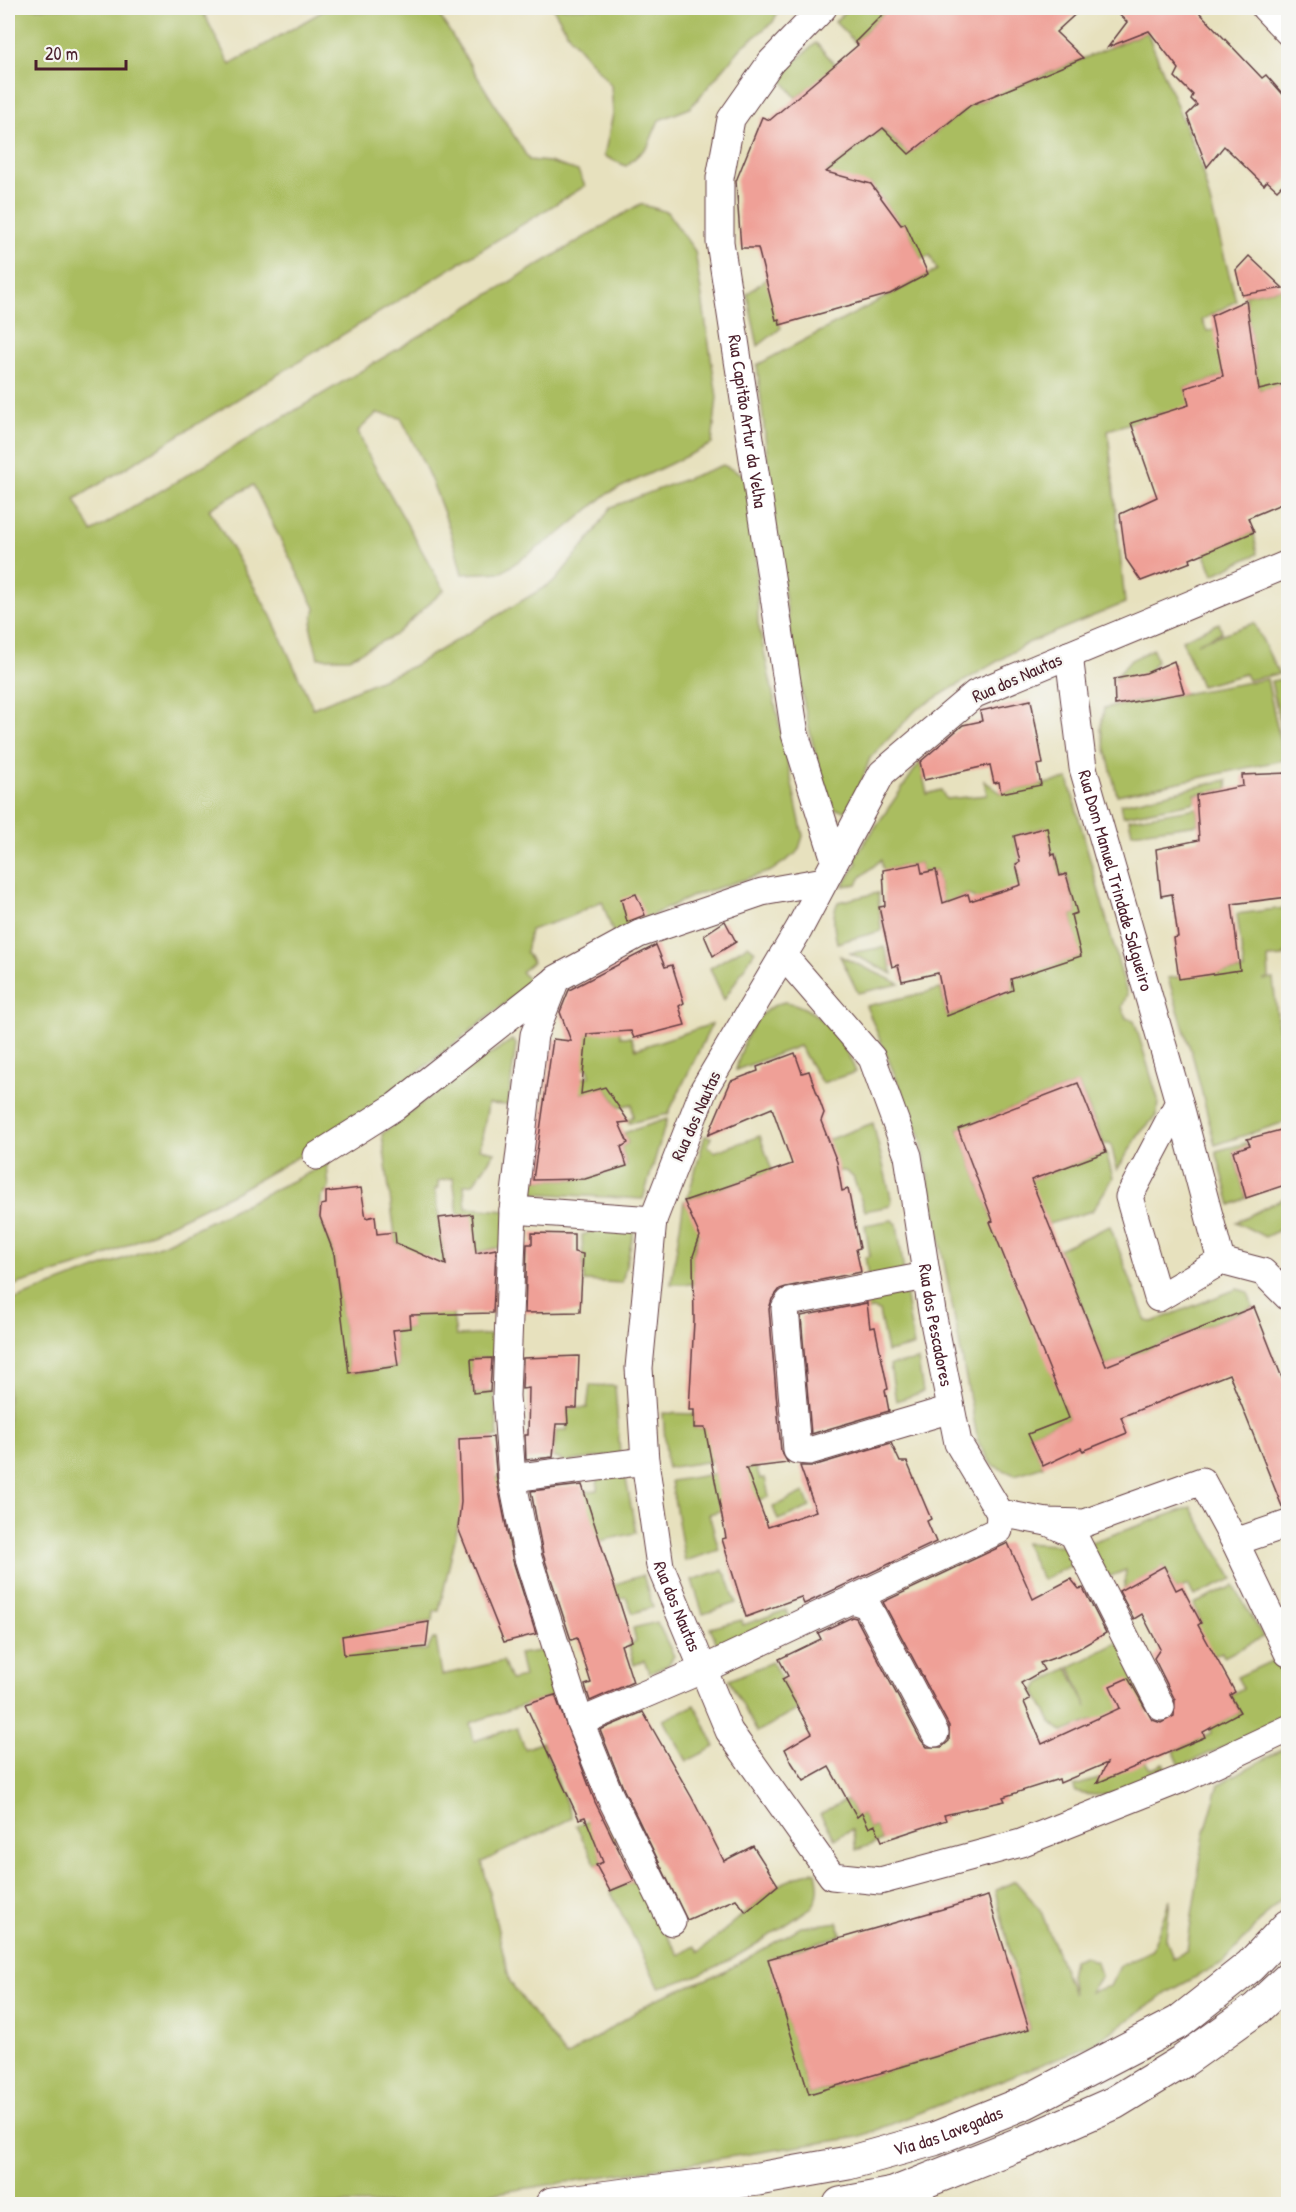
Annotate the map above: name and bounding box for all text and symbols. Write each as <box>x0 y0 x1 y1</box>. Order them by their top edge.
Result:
scale bar <box>36 33 126 71</box>
text: 20 m <box>45 41 78 66</box>
street label: Rua Capitão Artur da Velha <box>722 333 773 510</box>
street label: Rua dos Nautas <box>968 647 1066 708</box>
street label: Rua Dom Manuel Trindade Salgueiro <box>1072 767 1159 994</box>
street label: Rua dos Nautas <box>665 1067 726 1165</box>
street label: Rua dos Pescadores <box>913 1262 960 1389</box>
street label: Rua dos Nautas <box>648 1560 707 1655</box>
street label: Via das Lavegadas <box>890 2100 1006 2162</box>

